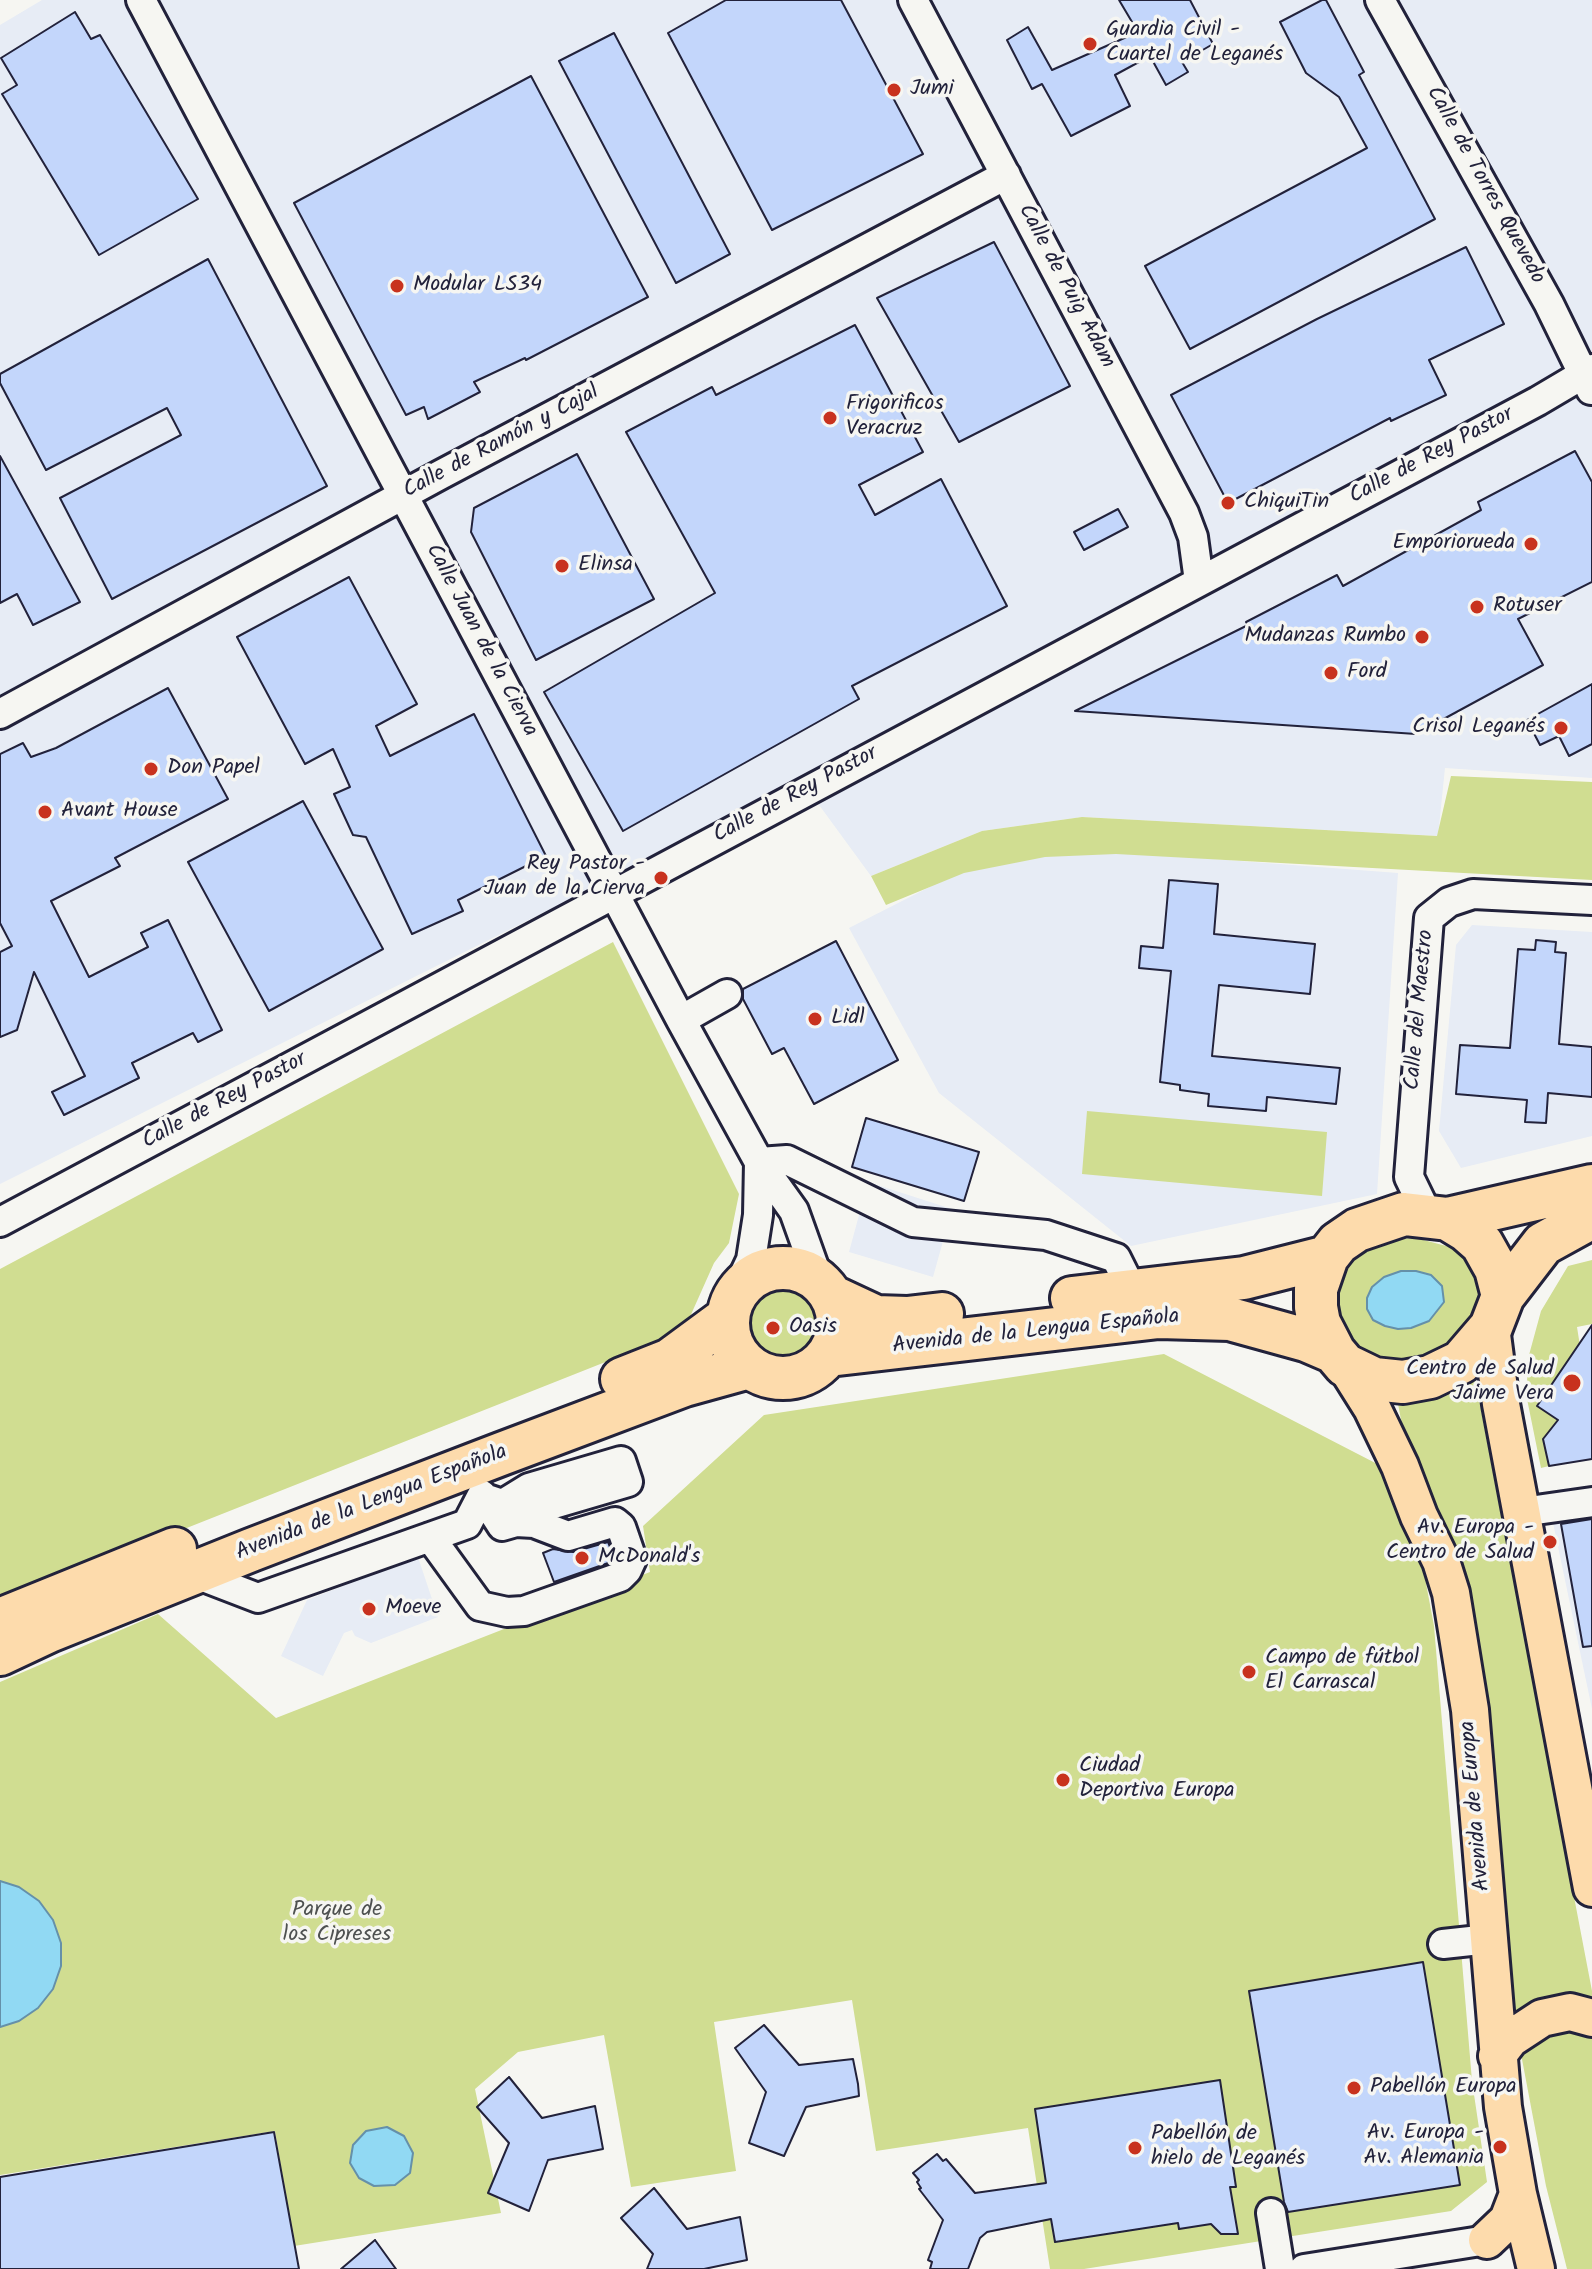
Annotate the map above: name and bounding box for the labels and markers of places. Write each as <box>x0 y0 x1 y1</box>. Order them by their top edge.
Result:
place label: Guardia Civil - Cuartel de Leganés <box>1106 18 1283 70</box>
marker: Guardia Civil - Cuartel de Leganés <box>1081 35 1099 53</box>
place label: Jumi <box>910 77 954 103</box>
marker: Jumi <box>885 81 903 99</box>
place label: Modular LS34 <box>413 273 542 299</box>
marker: Modular LS34 <box>388 277 406 295</box>
place label: Frigorificos Veracruz <box>846 392 944 444</box>
marker: Frigorificos Veracruz <box>821 409 839 427</box>
place label: ChiquiTin <box>1244 490 1329 516</box>
marker: ChiquiTin <box>1219 494 1237 512</box>
place label: Emporiorueda <box>1393 531 1515 557</box>
marker: Emporiorueda <box>1522 535 1540 553</box>
place label: Elinsa <box>578 553 633 579</box>
marker: Elinsa <box>553 557 571 575</box>
place label: Rotuser <box>1493 594 1561 620</box>
marker: Rotuser <box>1468 598 1486 616</box>
place label: Mudanzas Rumbo <box>1244 624 1406 650</box>
marker: Mudanzas Rumbo <box>1413 628 1431 646</box>
place label: Ford <box>1347 660 1387 686</box>
marker: Ford <box>1322 664 1340 682</box>
place label: Crisol Leganés <box>1412 715 1545 741</box>
marker: Crisol Leganés <box>1552 719 1570 737</box>
place label: Don Papel <box>167 756 260 782</box>
marker: Don Papel <box>142 760 160 778</box>
place label: Avant House <box>61 799 178 825</box>
marker: Avant House <box>36 803 54 821</box>
place label: Rey Pastor - Juan de la Cierva <box>484 852 645 904</box>
marker: Rey Pastor - Juan de la Cierva <box>652 869 670 887</box>
place label: Lidl <box>831 1006 865 1032</box>
marker: Lidl <box>806 1010 824 1028</box>
place label: Oasis <box>789 1315 837 1341</box>
marker: Oasis <box>764 1319 782 1337</box>
place label: Centro de Salud Jaime Vera <box>1406 1357 1554 1408</box>
marker: Centro de Salud Jaime Vera <box>1561 1372 1583 1394</box>
place label: Av. Europa - Centro de Salud <box>1386 1516 1534 1568</box>
marker: Av. Europa - Centro de Salud <box>1541 1533 1559 1551</box>
place label: McDonald's <box>598 1545 700 1571</box>
marker: McDonald's <box>573 1549 591 1567</box>
place label: Moeve <box>385 1596 441 1622</box>
marker: Moeve <box>360 1600 378 1618</box>
place label: Campo de fútbol El Carrascal <box>1265 1646 1419 1698</box>
marker: Campo de fútbol El Carrascal <box>1240 1663 1258 1681</box>
place label: Ciudad Deportiva Europa <box>1079 1754 1235 1806</box>
marker: Ciudad Deportiva Europa <box>1054 1771 1072 1789</box>
place label: Pabellón Europa <box>1370 2075 1517 2101</box>
marker: Pabellón Europa <box>1345 2079 1363 2097</box>
place label: Av. Europa - Av. Alemania <box>1364 2121 1484 2172</box>
place label: Pabellón de hielo de Leganés <box>1151 2122 1305 2174</box>
marker: Av. Europa - Av. Alemania <box>1491 2138 1509 2156</box>
marker: Pabellón de hielo de Leganés <box>1126 2139 1144 2157</box>

